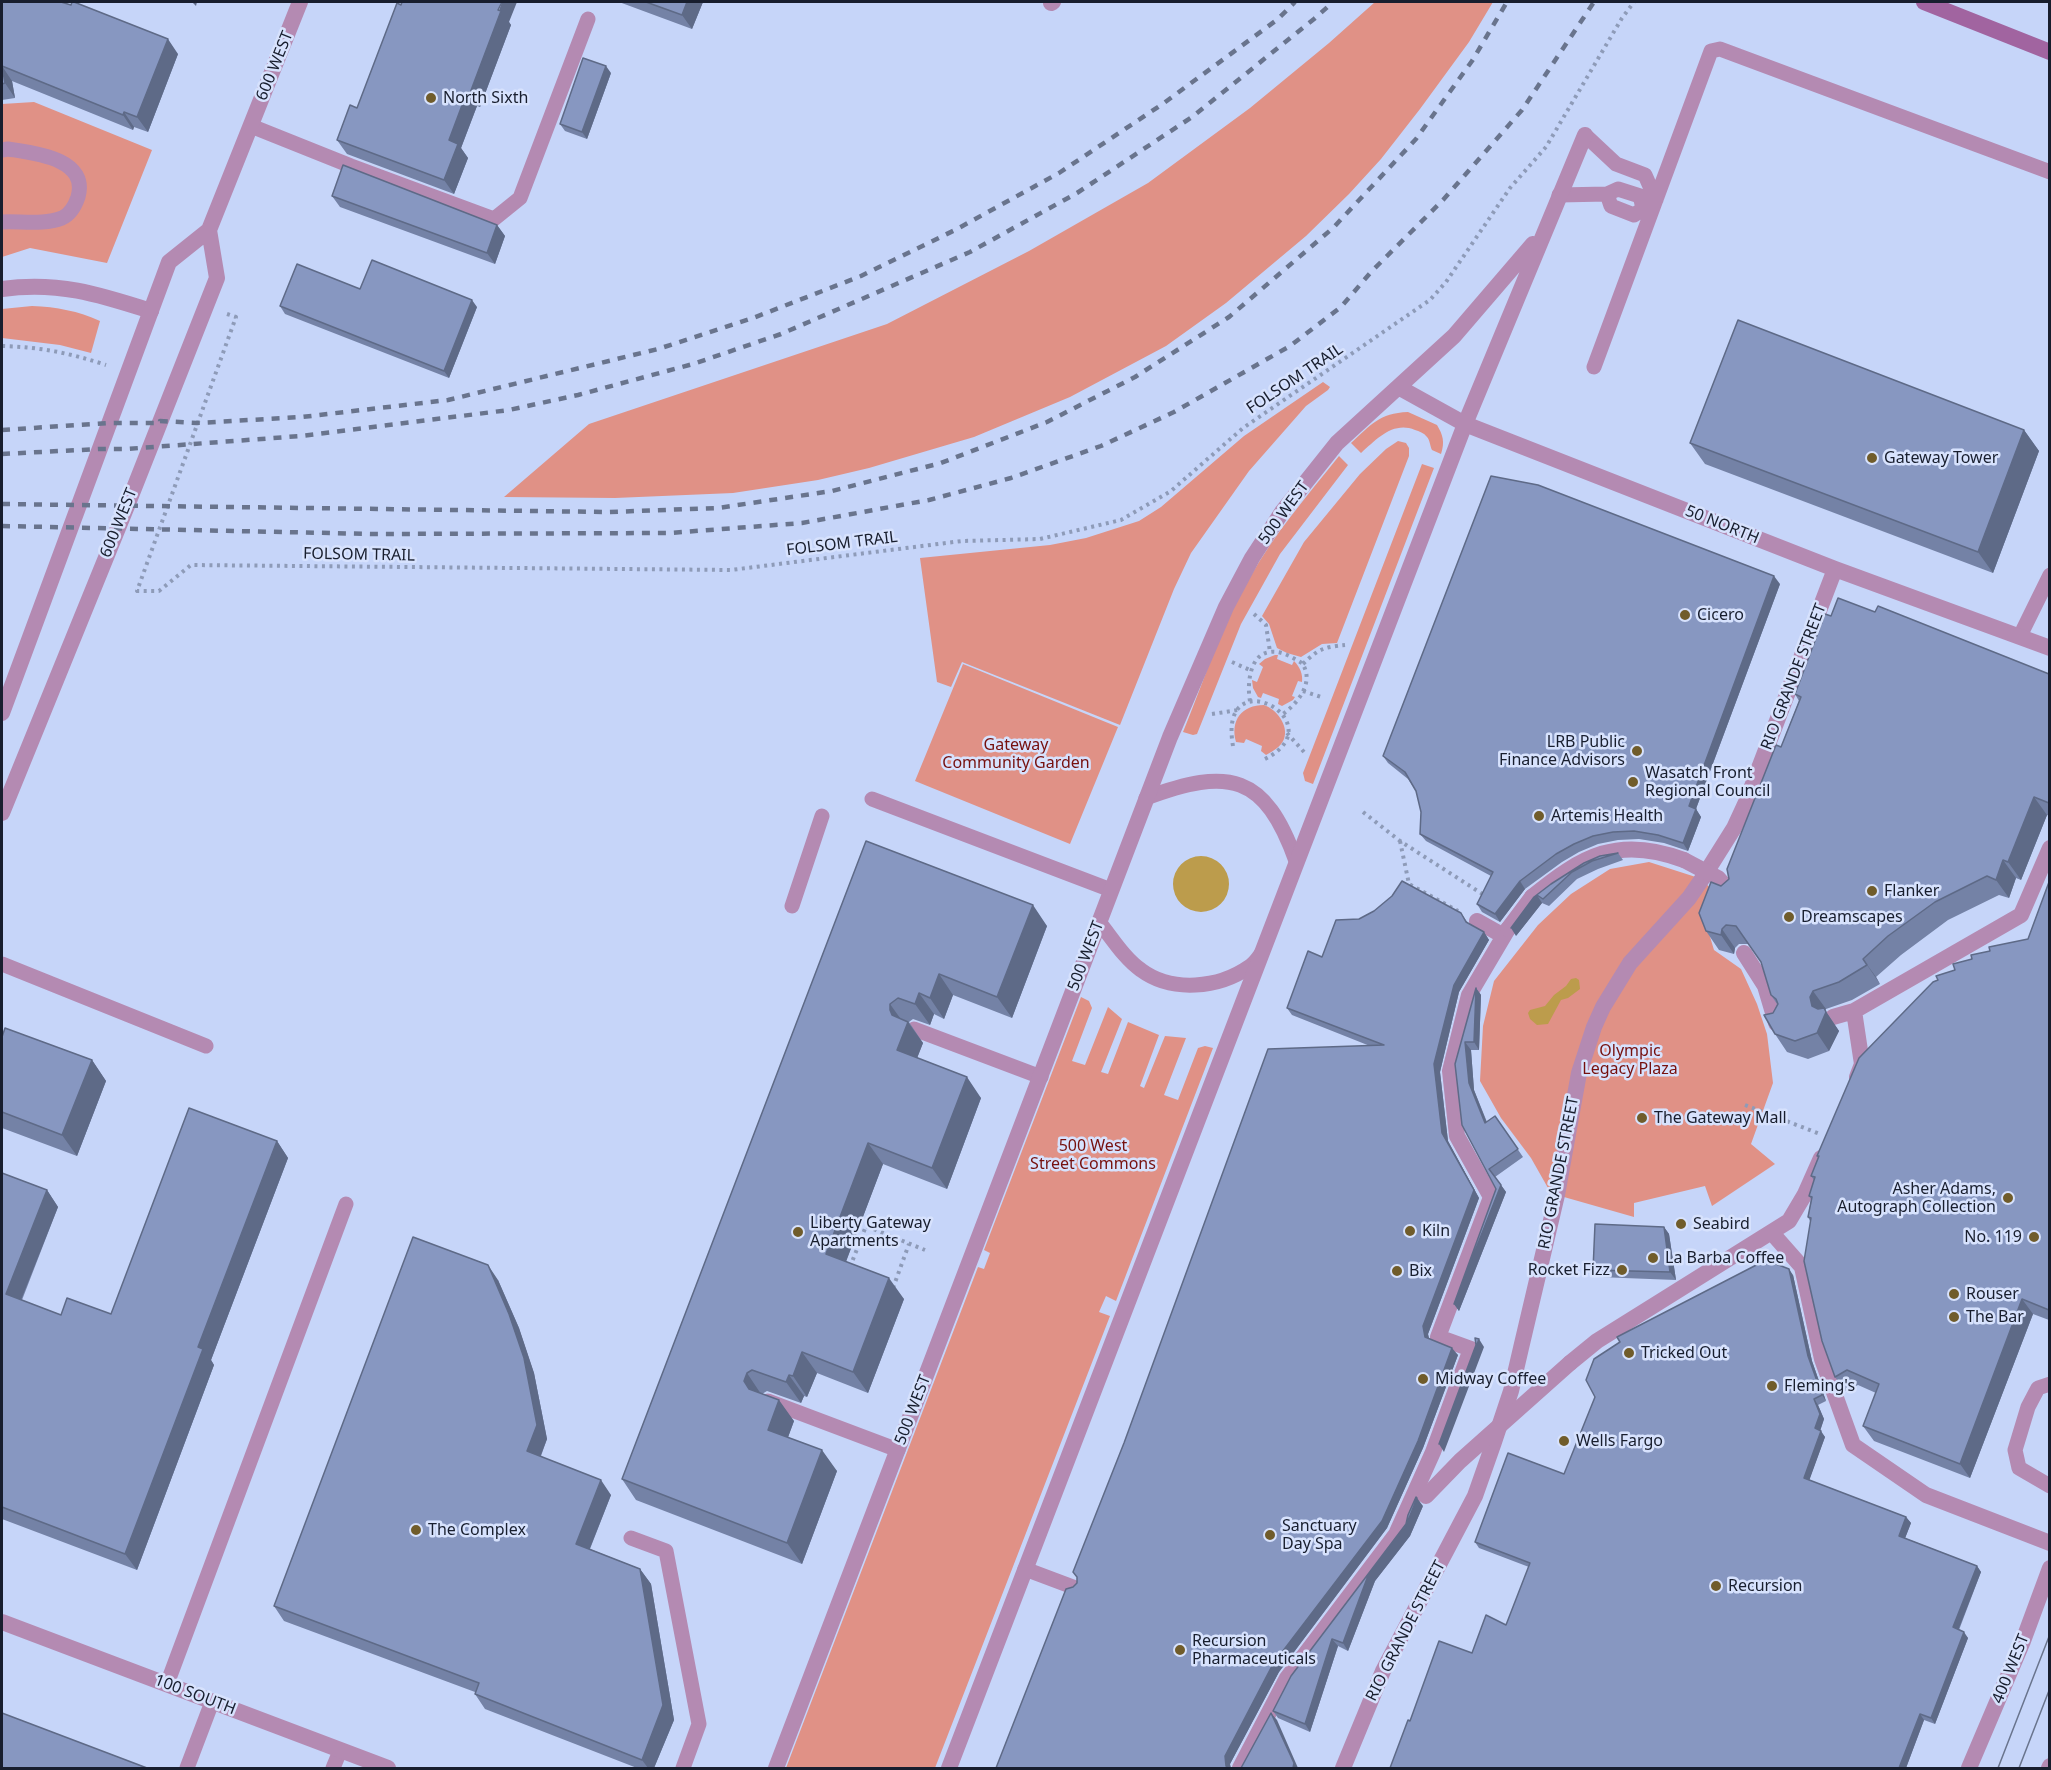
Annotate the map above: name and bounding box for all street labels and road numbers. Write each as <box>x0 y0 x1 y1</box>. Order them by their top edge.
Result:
street label: 600 WEST <box>252 29 298 103</box>
street label: FOLSOM TRAIL <box>1243 340 1347 418</box>
street label: 500 WEST <box>1255 478 1313 548</box>
street label: 600 WEST <box>96 486 142 560</box>
street label: 50 NORTH <box>1682 502 1762 548</box>
street label: FOLSOM TRAIL <box>785 528 899 560</box>
street label: FOLSOM TRAIL <box>303 544 415 566</box>
street label: RIO GRANDE STREET <box>1757 601 1831 753</box>
street label: 500 WEST <box>1064 918 1108 994</box>
street label: RIO GRANDE STREET <box>1535 1095 1583 1251</box>
street label: 500 WEST <box>891 1372 935 1448</box>
street label: RIO GRANDE STREET <box>1362 1558 1450 1704</box>
street label: 400 WEST <box>1988 1632 2034 1706</box>
street label: 100 SOUTH <box>152 1671 238 1719</box>

